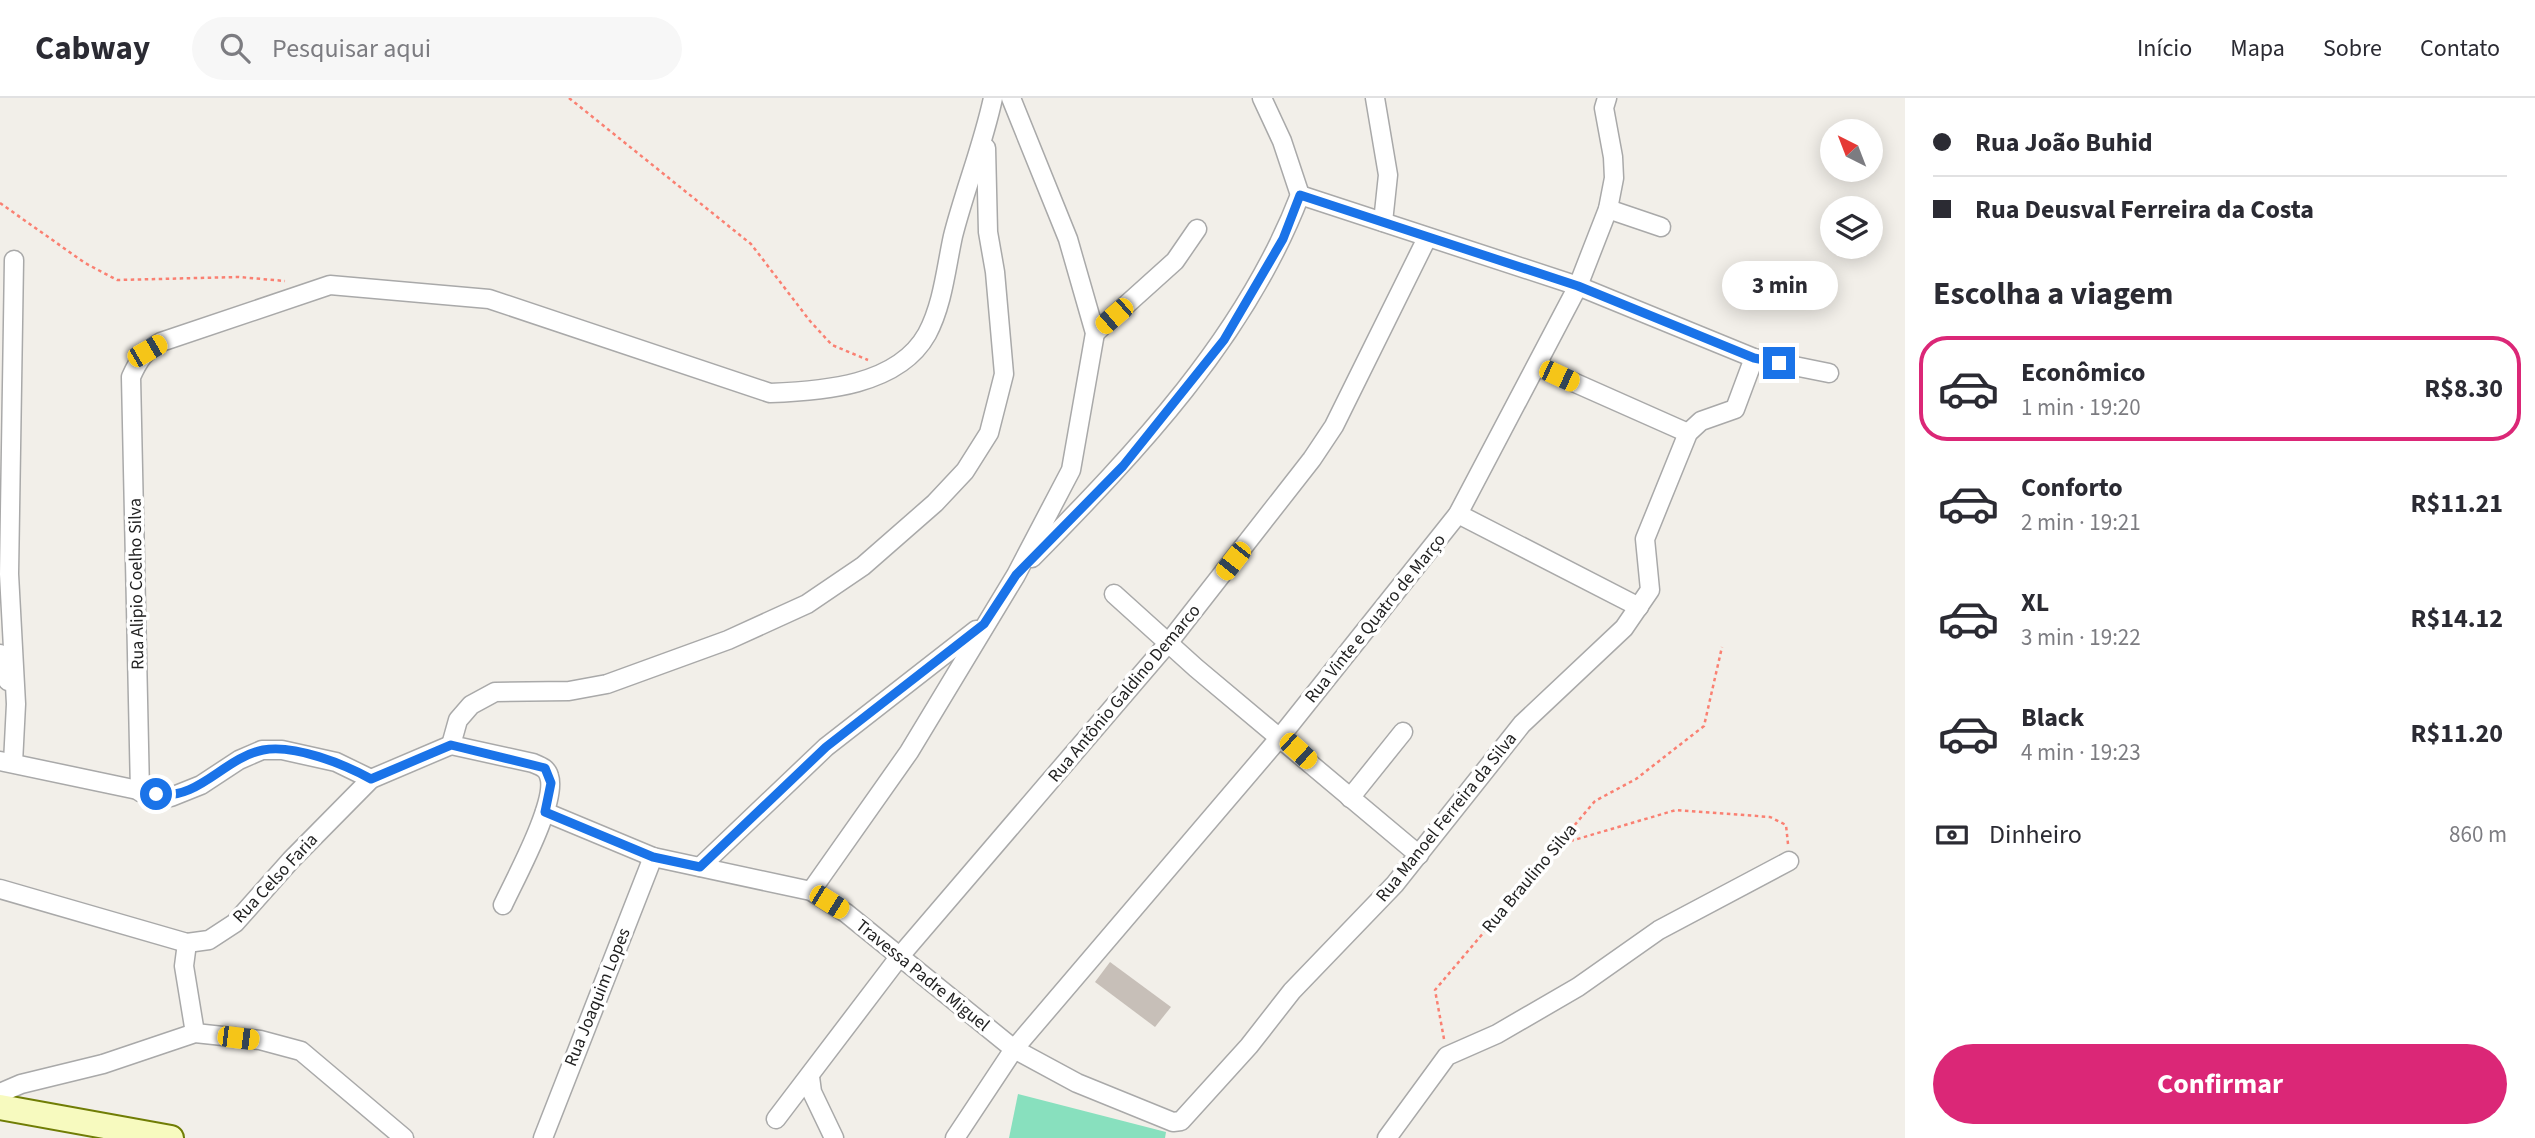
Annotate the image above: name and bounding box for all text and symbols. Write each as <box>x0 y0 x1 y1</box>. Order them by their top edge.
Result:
search box <box>192 17 682 80</box>
text: Cabway <box>35 25 150 72</box>
icon: search <box>216 29 254 67</box>
text: Pesquisar aqui <box>272 30 431 67</box>
text: Início <box>2137 31 2192 66</box>
text: Mapa <box>2230 31 2285 66</box>
text: Sobre <box>2323 31 2382 66</box>
text: Contato <box>2420 31 2500 66</box>
north arrow <box>1820 119 1883 182</box>
map controls <box>1820 119 1883 259</box>
text: Rua João Buhid <box>1975 124 2153 161</box>
text: Rua Deusval Ferreira da Costa <box>1975 191 2314 228</box>
button: layers <box>1820 196 1883 259</box>
callout: 3 min <box>1721 261 1837 310</box>
text: 3 min <box>1752 269 1808 302</box>
text: Escolha a viagem <box>1933 271 2173 317</box>
car <box>1092 294 1137 338</box>
car <box>124 331 171 371</box>
route end <box>1763 347 1795 379</box>
text: Econômico <box>2021 354 2146 391</box>
icon: car <box>1937 357 2000 420</box>
car <box>1536 358 1583 394</box>
text: R$8.30 <box>2424 370 2503 407</box>
text: 1 min · 19:20 <box>2021 391 2141 424</box>
text: Conforto <box>2021 469 2123 506</box>
icon: car <box>1937 472 2000 535</box>
text: R$11.21 <box>2411 485 2503 522</box>
street label: Rua Alipio Coelho Silva <box>123 498 150 670</box>
text: 2 min · 19:21 <box>2021 506 2141 539</box>
street label: Rua Vinte e Quatro de Março <box>1299 528 1452 708</box>
car <box>1212 538 1255 584</box>
text: XL <box>2021 584 2049 621</box>
icon: car <box>1937 587 2000 650</box>
street label: Rua Antônio Galdino Demarco <box>1042 599 1206 788</box>
text: R$14.12 <box>2411 600 2503 637</box>
text: 3 min · 19:22 <box>2021 621 2141 654</box>
text: Black <box>2021 699 2084 736</box>
icon: car <box>1937 702 2000 765</box>
text: R$11.20 <box>2411 715 2503 752</box>
street label: Rua Manoel Ferreira da Silva <box>1370 727 1523 907</box>
car <box>1276 729 1321 773</box>
text: 4 min · 19:23 <box>2021 736 2141 769</box>
route start <box>140 778 172 810</box>
icon: cash <box>1933 816 1971 854</box>
text: Dinheiro <box>1989 816 2082 853</box>
street label: Rua Braulino Silva <box>1476 818 1583 938</box>
text: 860 m <box>2449 818 2507 851</box>
street label: Rua Celso Faria <box>227 828 324 929</box>
car <box>806 882 853 922</box>
street label: Travessa Padre Miguel <box>850 914 995 1037</box>
street label: Rua Joaquim Lopes <box>558 924 637 1070</box>
car <box>216 1025 261 1051</box>
button: Confirmar <box>1933 1044 2507 1124</box>

